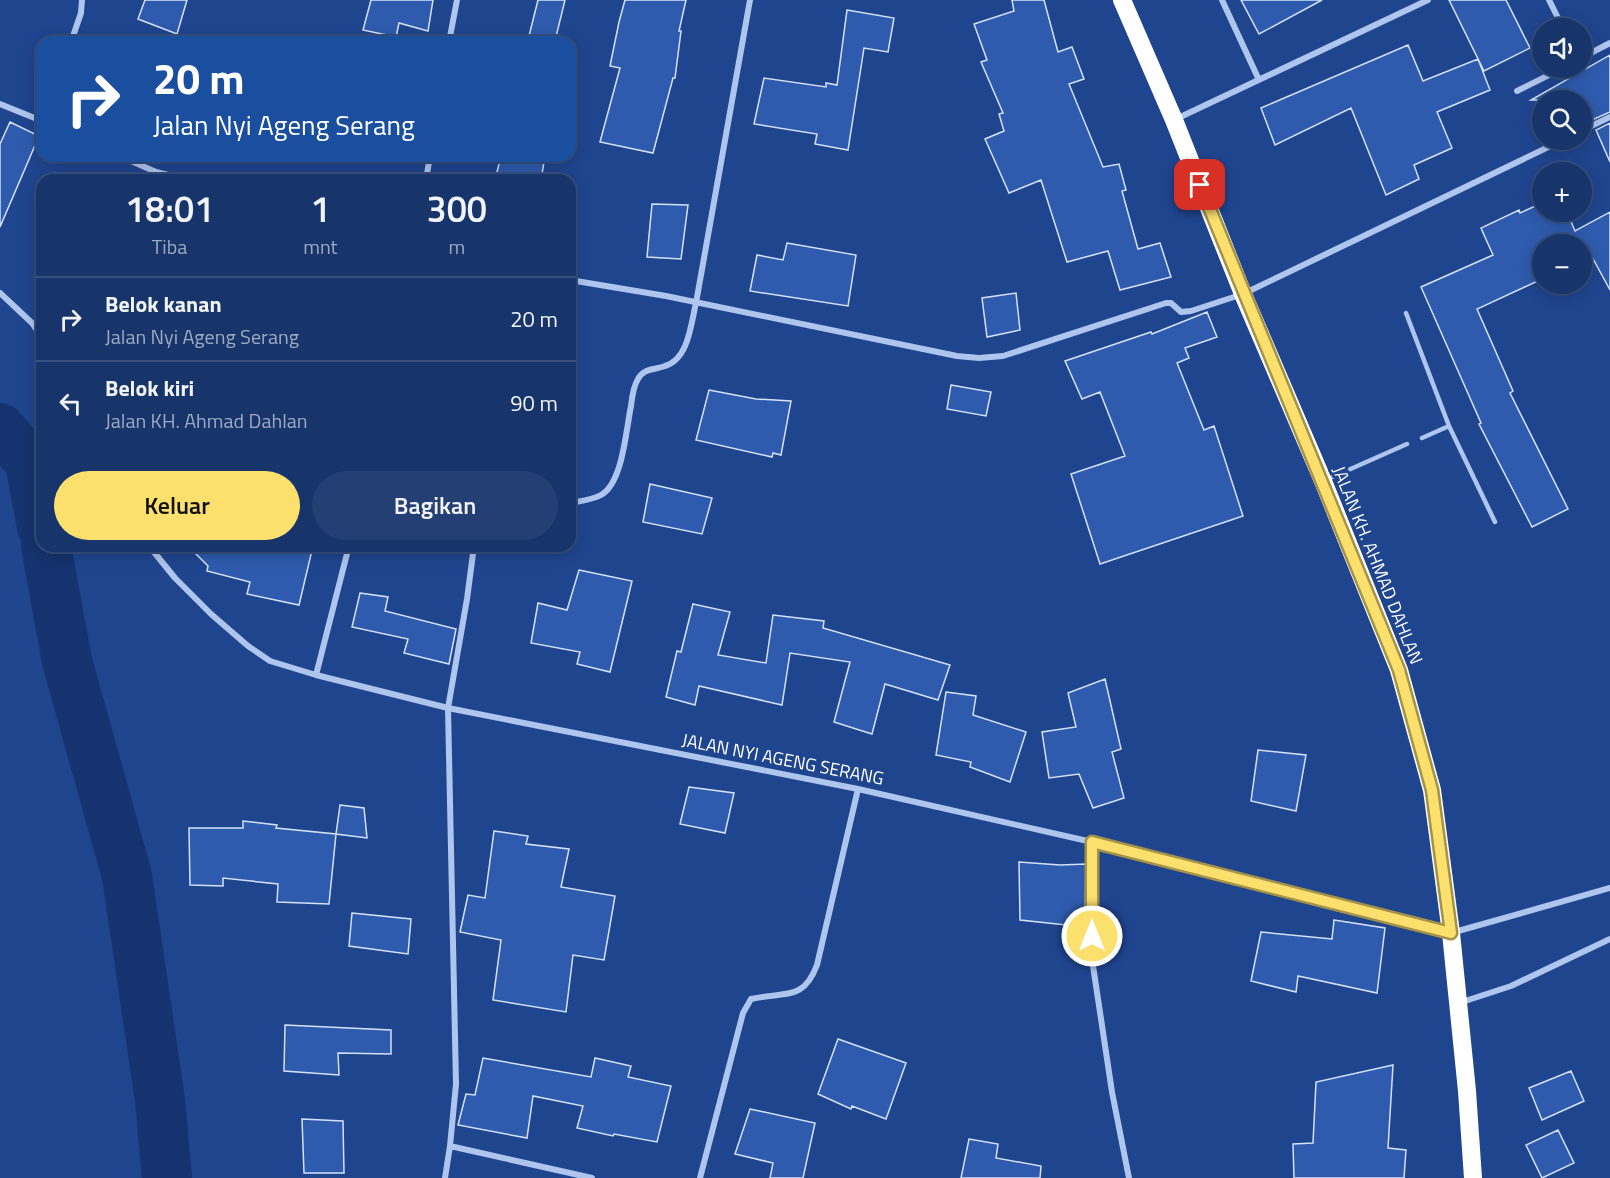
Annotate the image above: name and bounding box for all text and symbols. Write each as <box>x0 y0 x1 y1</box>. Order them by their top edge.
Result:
map controls <box>1532 18 1592 294</box>
button: sound <box>1532 18 1592 78</box>
text: 20 m <box>153 46 245 110</box>
icon: right <box>54 60 132 138</box>
button: search <box>1532 90 1592 150</box>
text: Jalan Nyi Ageng Serang <box>153 104 415 145</box>
pin <box>1174 159 1225 210</box>
button: + <box>1532 162 1592 222</box>
icon: arrive <box>1183 168 1216 201</box>
text: 18:01 <box>125 181 214 236</box>
text: 1 <box>310 181 330 236</box>
text: 300 <box>427 181 487 236</box>
text: Tiba <box>152 231 187 262</box>
text: mnt <box>303 231 338 262</box>
text: m <box>448 231 465 262</box>
button: − <box>1532 234 1592 294</box>
text: Belok kanan <box>105 287 222 321</box>
text: 20 m <box>510 302 558 336</box>
icon: right <box>54 303 87 336</box>
text: Jalan Nyi Ageng Serang <box>105 321 299 352</box>
text: Belok kiri <box>105 371 194 405</box>
text: 90 m <box>510 386 558 420</box>
icon: left <box>54 387 87 420</box>
text: Jalan KH. Ahmad Dahlan <box>105 405 308 436</box>
street label: JALAN KH. AHMAD DAHLAN <box>1326 462 1430 668</box>
button: Keluar <box>54 471 300 540</box>
button: Bagikan <box>312 471 558 540</box>
street label: JALAN NYI AGENG SERANG <box>680 726 886 792</box>
position arrow <box>1060 904 1124 968</box>

